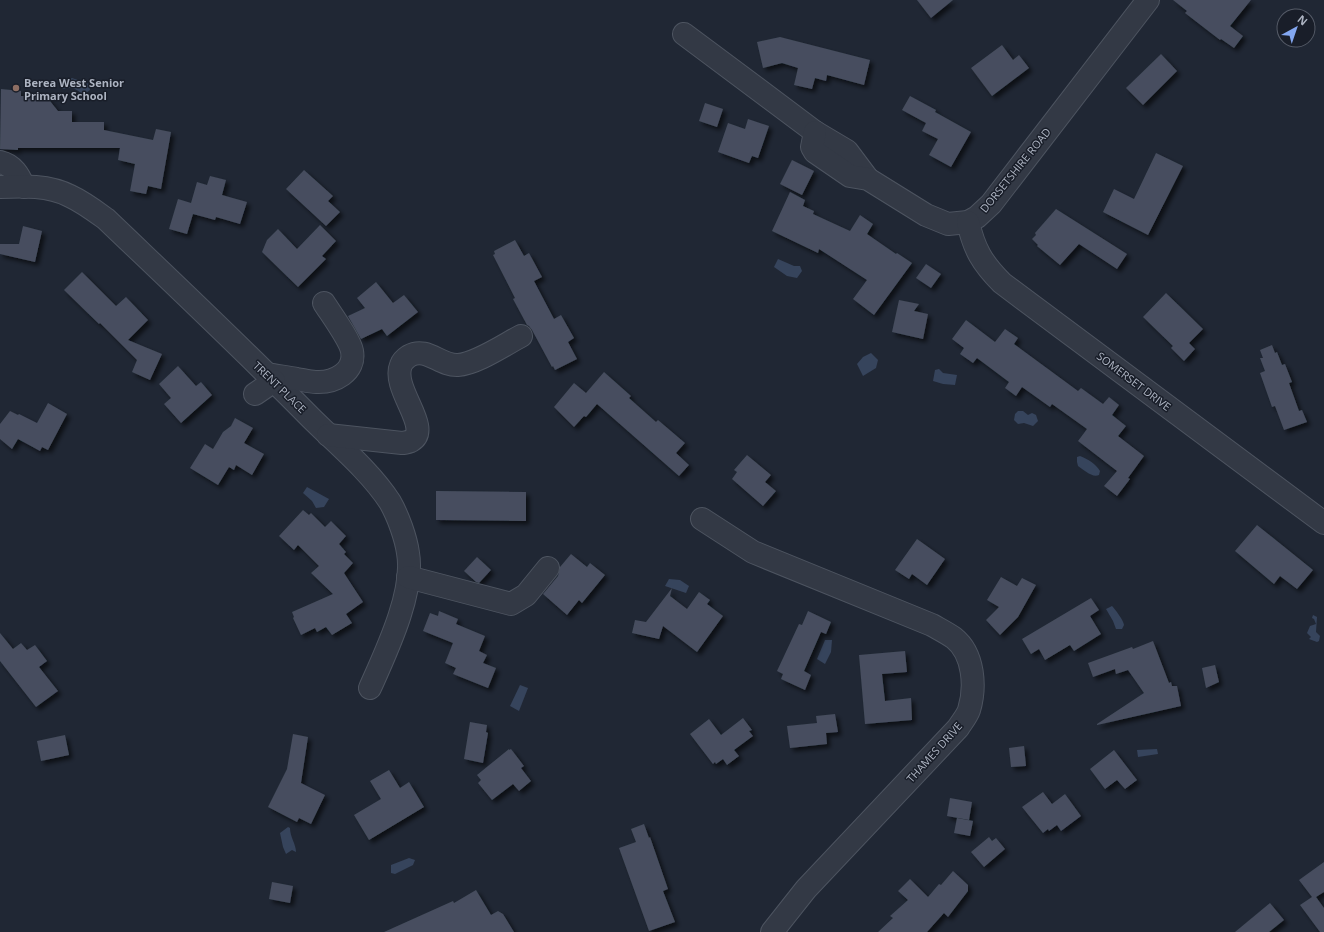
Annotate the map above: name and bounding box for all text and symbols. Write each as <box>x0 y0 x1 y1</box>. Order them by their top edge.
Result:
north arrow <box>1276 8 1316 48</box>
text: N <box>1294 11 1311 29</box>
place label: Berea West Senior Primary School <box>24 75 124 103</box>
marker: Berea West Senior Primary School <box>11 83 21 93</box>
street label: DORSETSHIRE ROAD <box>976 125 1054 215</box>
street label: SOMERSET DRIVE <box>1094 348 1174 414</box>
street label: TRENT PLACE <box>250 358 310 416</box>
street label: THAMES DRIVE <box>903 719 965 785</box>

